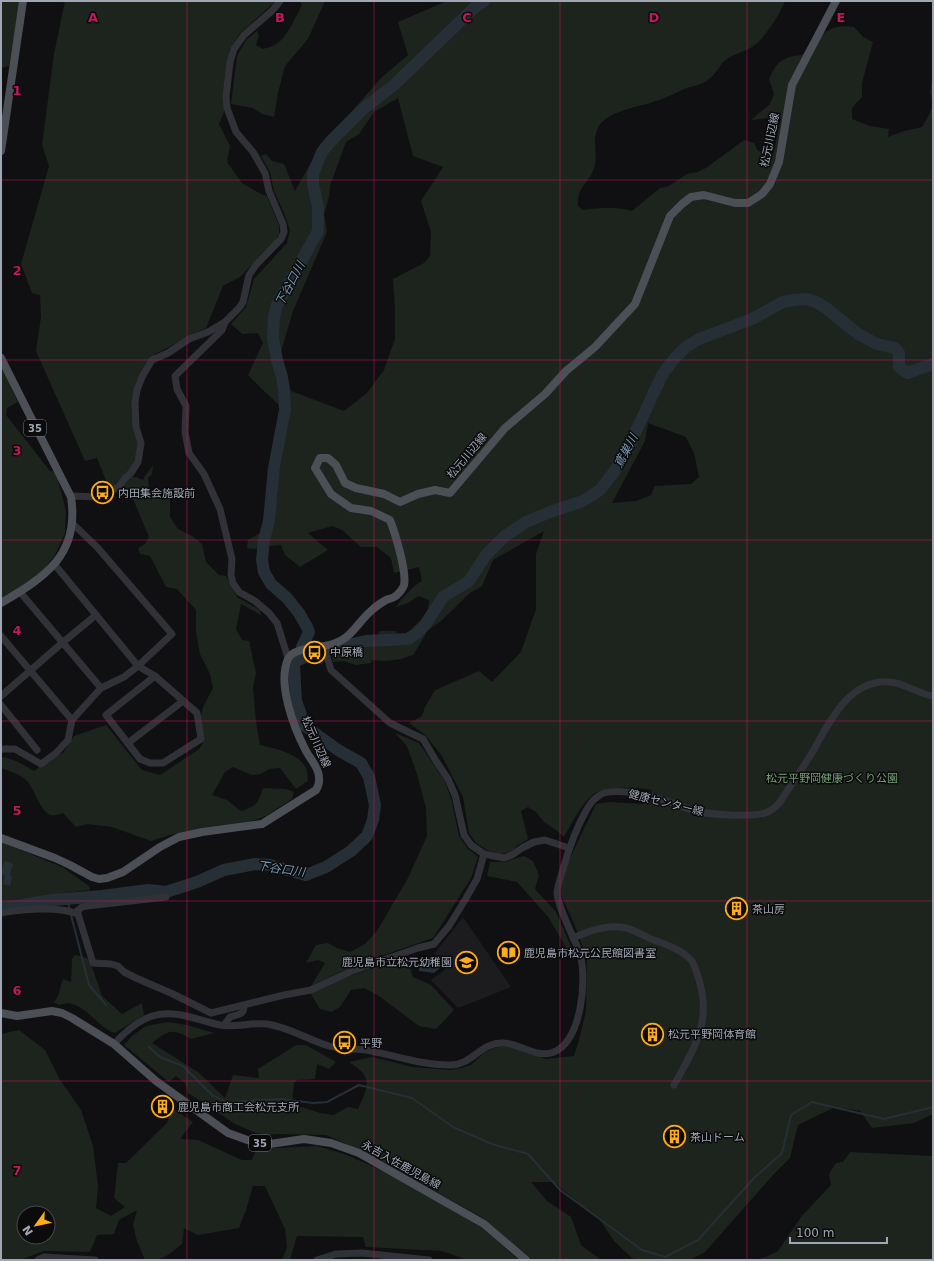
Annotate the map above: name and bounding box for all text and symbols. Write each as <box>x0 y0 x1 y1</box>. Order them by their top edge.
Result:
text: A <box>88 10 98 25</box>
text: B <box>275 10 285 25</box>
text: C <box>462 10 472 25</box>
text: D <box>649 10 660 25</box>
text: E <box>837 10 845 25</box>
text: 1 <box>12 83 22 98</box>
street label: 松元川辺線 <box>758 112 782 168</box>
water label: 下谷口川 <box>273 258 308 308</box>
text: 2 <box>12 263 22 278</box>
road number: 35 <box>24 420 46 436</box>
water label: 鳶巣川 <box>611 430 642 470</box>
street label: 松元川辺線 <box>444 431 490 481</box>
text: 3 <box>12 443 22 458</box>
bus stop icon: 内田集会施設前 <box>89 480 115 506</box>
place label: 内田集会施設前 <box>118 487 195 500</box>
text: 4 <box>12 623 22 638</box>
bus stop icon: 中原橋 <box>302 639 328 665</box>
place label: 中原橋 <box>330 646 363 659</box>
street label: 松元川辺線 <box>299 714 333 770</box>
park label: 松元平野岡健康づくり公園 <box>766 772 898 785</box>
street label: 健康センター線 <box>627 787 705 819</box>
text: 5 <box>12 803 22 818</box>
water label: 下谷口川 <box>256 859 308 880</box>
building icon: 茶山房 <box>723 896 749 922</box>
place label: 茶山房 <box>752 903 785 916</box>
library icon: 鹿児島市松元公民館図書室 <box>496 940 522 966</box>
place label: 鹿児島市松元公民館図書室 <box>524 947 656 960</box>
school or university icon: 鹿児島市立松元幼稚園 <box>454 949 480 975</box>
place label: 鹿児島市立松元幼稚園 <box>342 956 452 969</box>
text: 6 <box>12 983 22 998</box>
building icon: 松元平野岡体育館 <box>640 1021 666 1047</box>
place label: 松元平野岡体育館 <box>668 1028 756 1041</box>
bus stop icon: 平野 <box>331 1030 357 1056</box>
place label: 平野 <box>360 1037 382 1050</box>
building icon: 鹿児島市商工会松元支所 <box>150 1094 176 1120</box>
place label: 鹿児島市商工会松元支所 <box>178 1101 300 1114</box>
building icon: 茶山ドーム <box>662 1124 688 1150</box>
place label: 茶山ドーム <box>690 1131 745 1144</box>
road number: 35 <box>249 1135 271 1151</box>
street label: 永吉入佐鹿児島線 <box>359 1138 443 1192</box>
text: 7 <box>12 1163 22 1178</box>
north arrow <box>16 1205 56 1245</box>
scale bar <box>790 1219 887 1245</box>
text: N <box>20 1223 36 1238</box>
text: 100 m <box>796 1226 834 1240</box>

